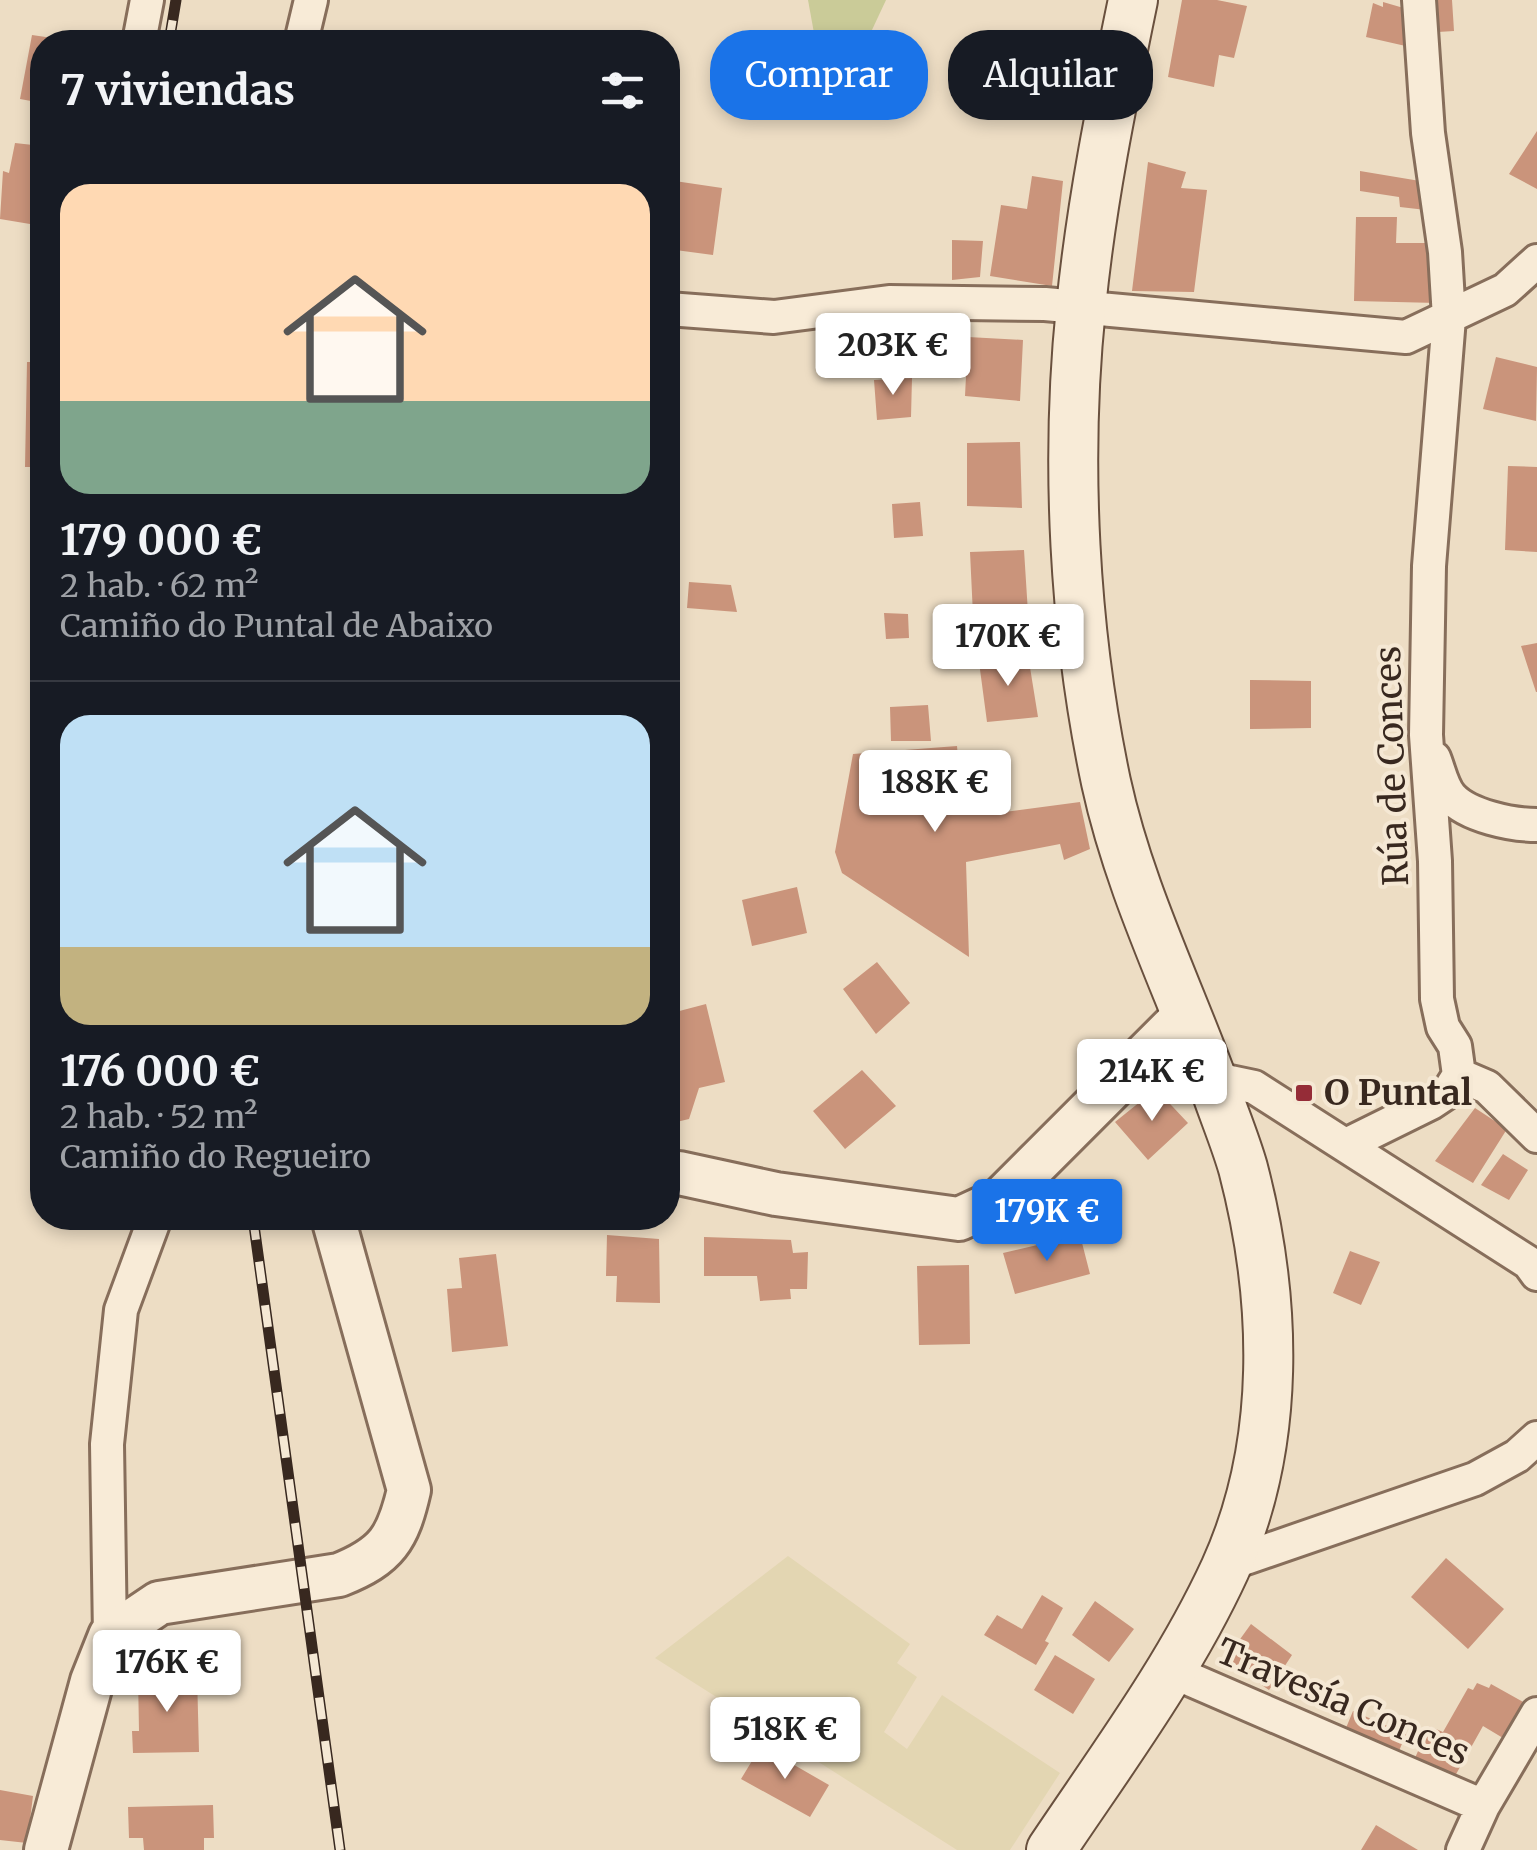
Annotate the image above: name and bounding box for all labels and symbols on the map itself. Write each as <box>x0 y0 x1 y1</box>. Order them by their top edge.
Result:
pin: 203K € <box>812 313 974 398</box>
pin: 170K € <box>927 604 1089 689</box>
street label: Rúa de Conces <box>1366 645 1418 887</box>
pin: 188K € <box>854 750 1016 835</box>
pin: 214K € <box>1071 1039 1233 1124</box>
place label: O Puntal <box>1324 1071 1472 1115</box>
marker: O Puntal <box>1293 1082 1315 1104</box>
pin: 179K € <box>966 1179 1128 1264</box>
street label: Travesía Conces <box>1210 1629 1476 1775</box>
pin: 176K € <box>86 1630 248 1715</box>
pin: 518K € <box>704 1697 866 1782</box>

